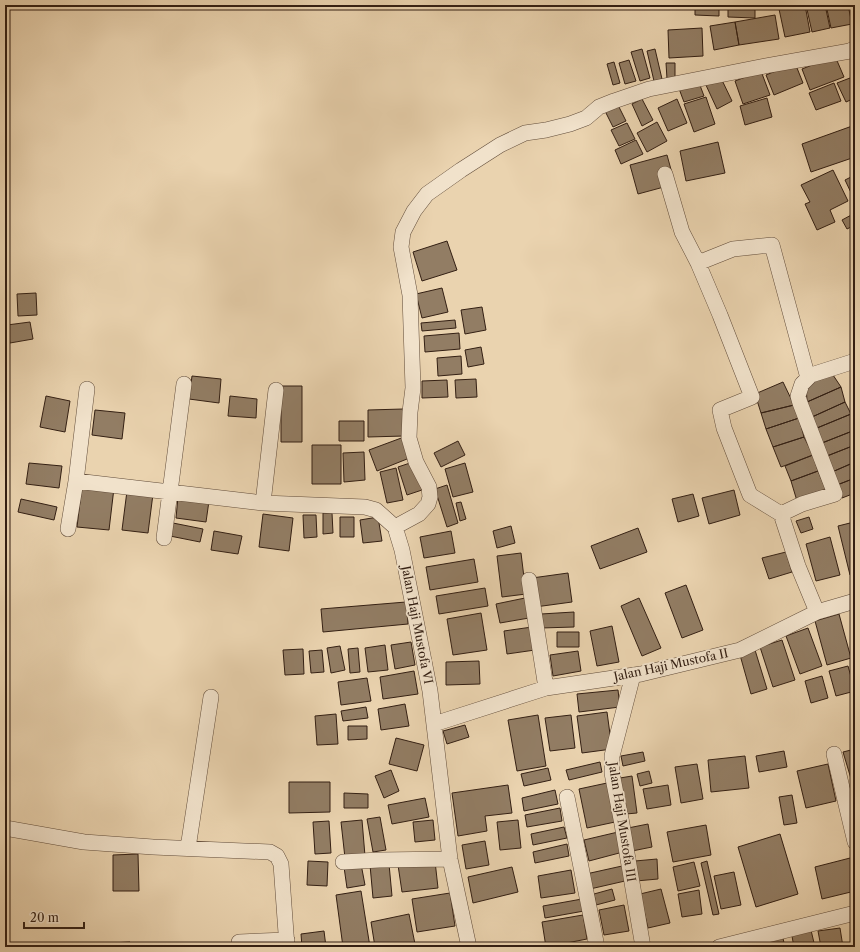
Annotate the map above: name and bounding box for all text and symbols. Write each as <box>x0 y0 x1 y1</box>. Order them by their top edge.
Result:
street label: Jalan Haji Mustofa VI <box>398 563 436 685</box>
street label: Jalan Haji Mustofa II <box>610 645 729 684</box>
street label: Jalan Haji Mustofa III <box>605 759 639 883</box>
scale bar <box>24 904 84 930</box>
text: 20 m <box>30 910 59 925</box>

